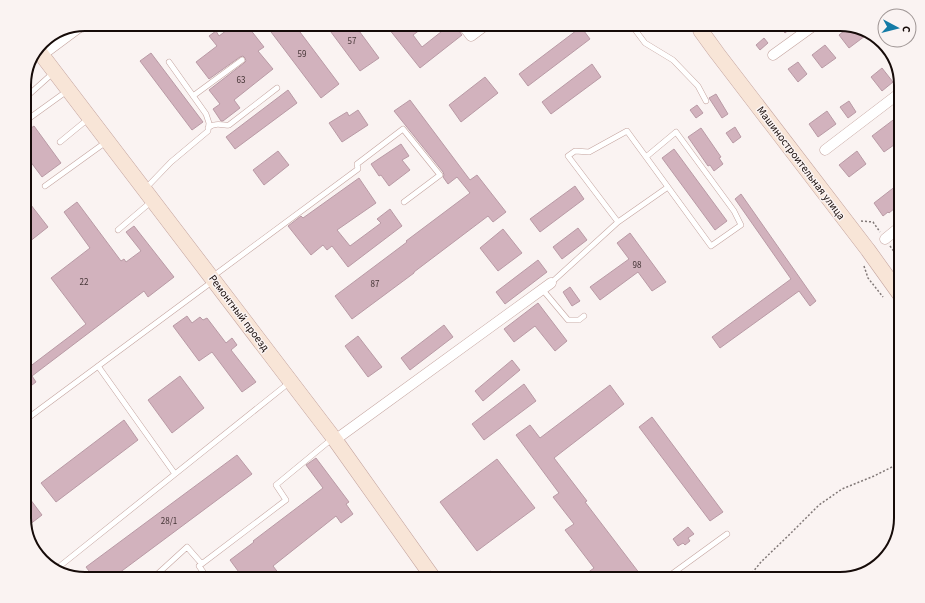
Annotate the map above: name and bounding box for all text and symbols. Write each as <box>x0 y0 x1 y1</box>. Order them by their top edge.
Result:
north arrow <box>877 8 917 48</box>
text: С <box>899 25 914 34</box>
house number: 57 <box>348 35 357 48</box>
house number: 59 <box>298 48 307 61</box>
house number: 63 <box>237 74 246 87</box>
street label: Машиностроительная улица <box>753 103 849 223</box>
house number: 98 <box>633 259 642 272</box>
street label: Ремонтный проезд <box>205 272 273 354</box>
house number: 22 <box>80 276 89 289</box>
house number: 87 <box>371 278 380 291</box>
house number: 28/1 <box>161 515 177 528</box>

